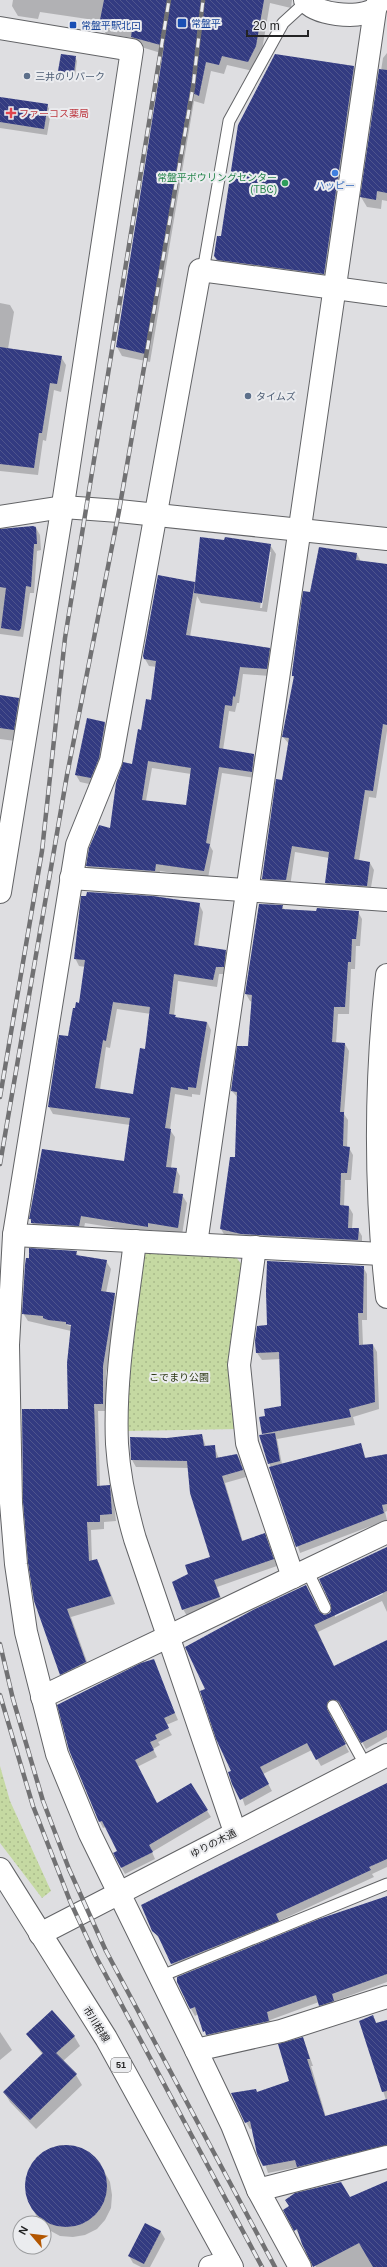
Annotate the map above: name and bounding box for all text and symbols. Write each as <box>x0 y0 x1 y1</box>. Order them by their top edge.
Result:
scale bar <box>247 12 308 38</box>
marker: 常盤平 <box>176 17 188 29</box>
place label: 常盤平 <box>191 18 221 29</box>
text: 20 m <box>253 19 280 33</box>
marker: 常盤平駅北口 <box>68 20 78 30</box>
place label: 常盤平駅北口 <box>81 20 141 31</box>
marker: 三井のリパーク <box>22 71 32 81</box>
place label: 三井のリパーク <box>35 71 105 82</box>
marker: ファーコス薬局 <box>6 108 16 118</box>
place label: ファーコス薬局 <box>19 108 89 119</box>
marker: ハッピー <box>330 168 340 178</box>
place label: 常盤平ボウリングセンター (TBC) <box>157 172 277 195</box>
marker: 常盤平ボウリングセンター (TBC) <box>280 178 290 188</box>
place label: ハッピー <box>315 180 355 191</box>
marker: タイムズ <box>243 391 253 401</box>
place label: タイムズ <box>256 391 296 402</box>
park label: こでまり公園 <box>149 1372 209 1383</box>
street label: ゆりの木通 <box>188 1827 238 1860</box>
street label: 市川柏線 <box>81 2004 112 2044</box>
road number: 51 <box>111 2058 131 2072</box>
north arrow <box>12 2215 52 2255</box>
text: N <box>16 2224 30 2237</box>

